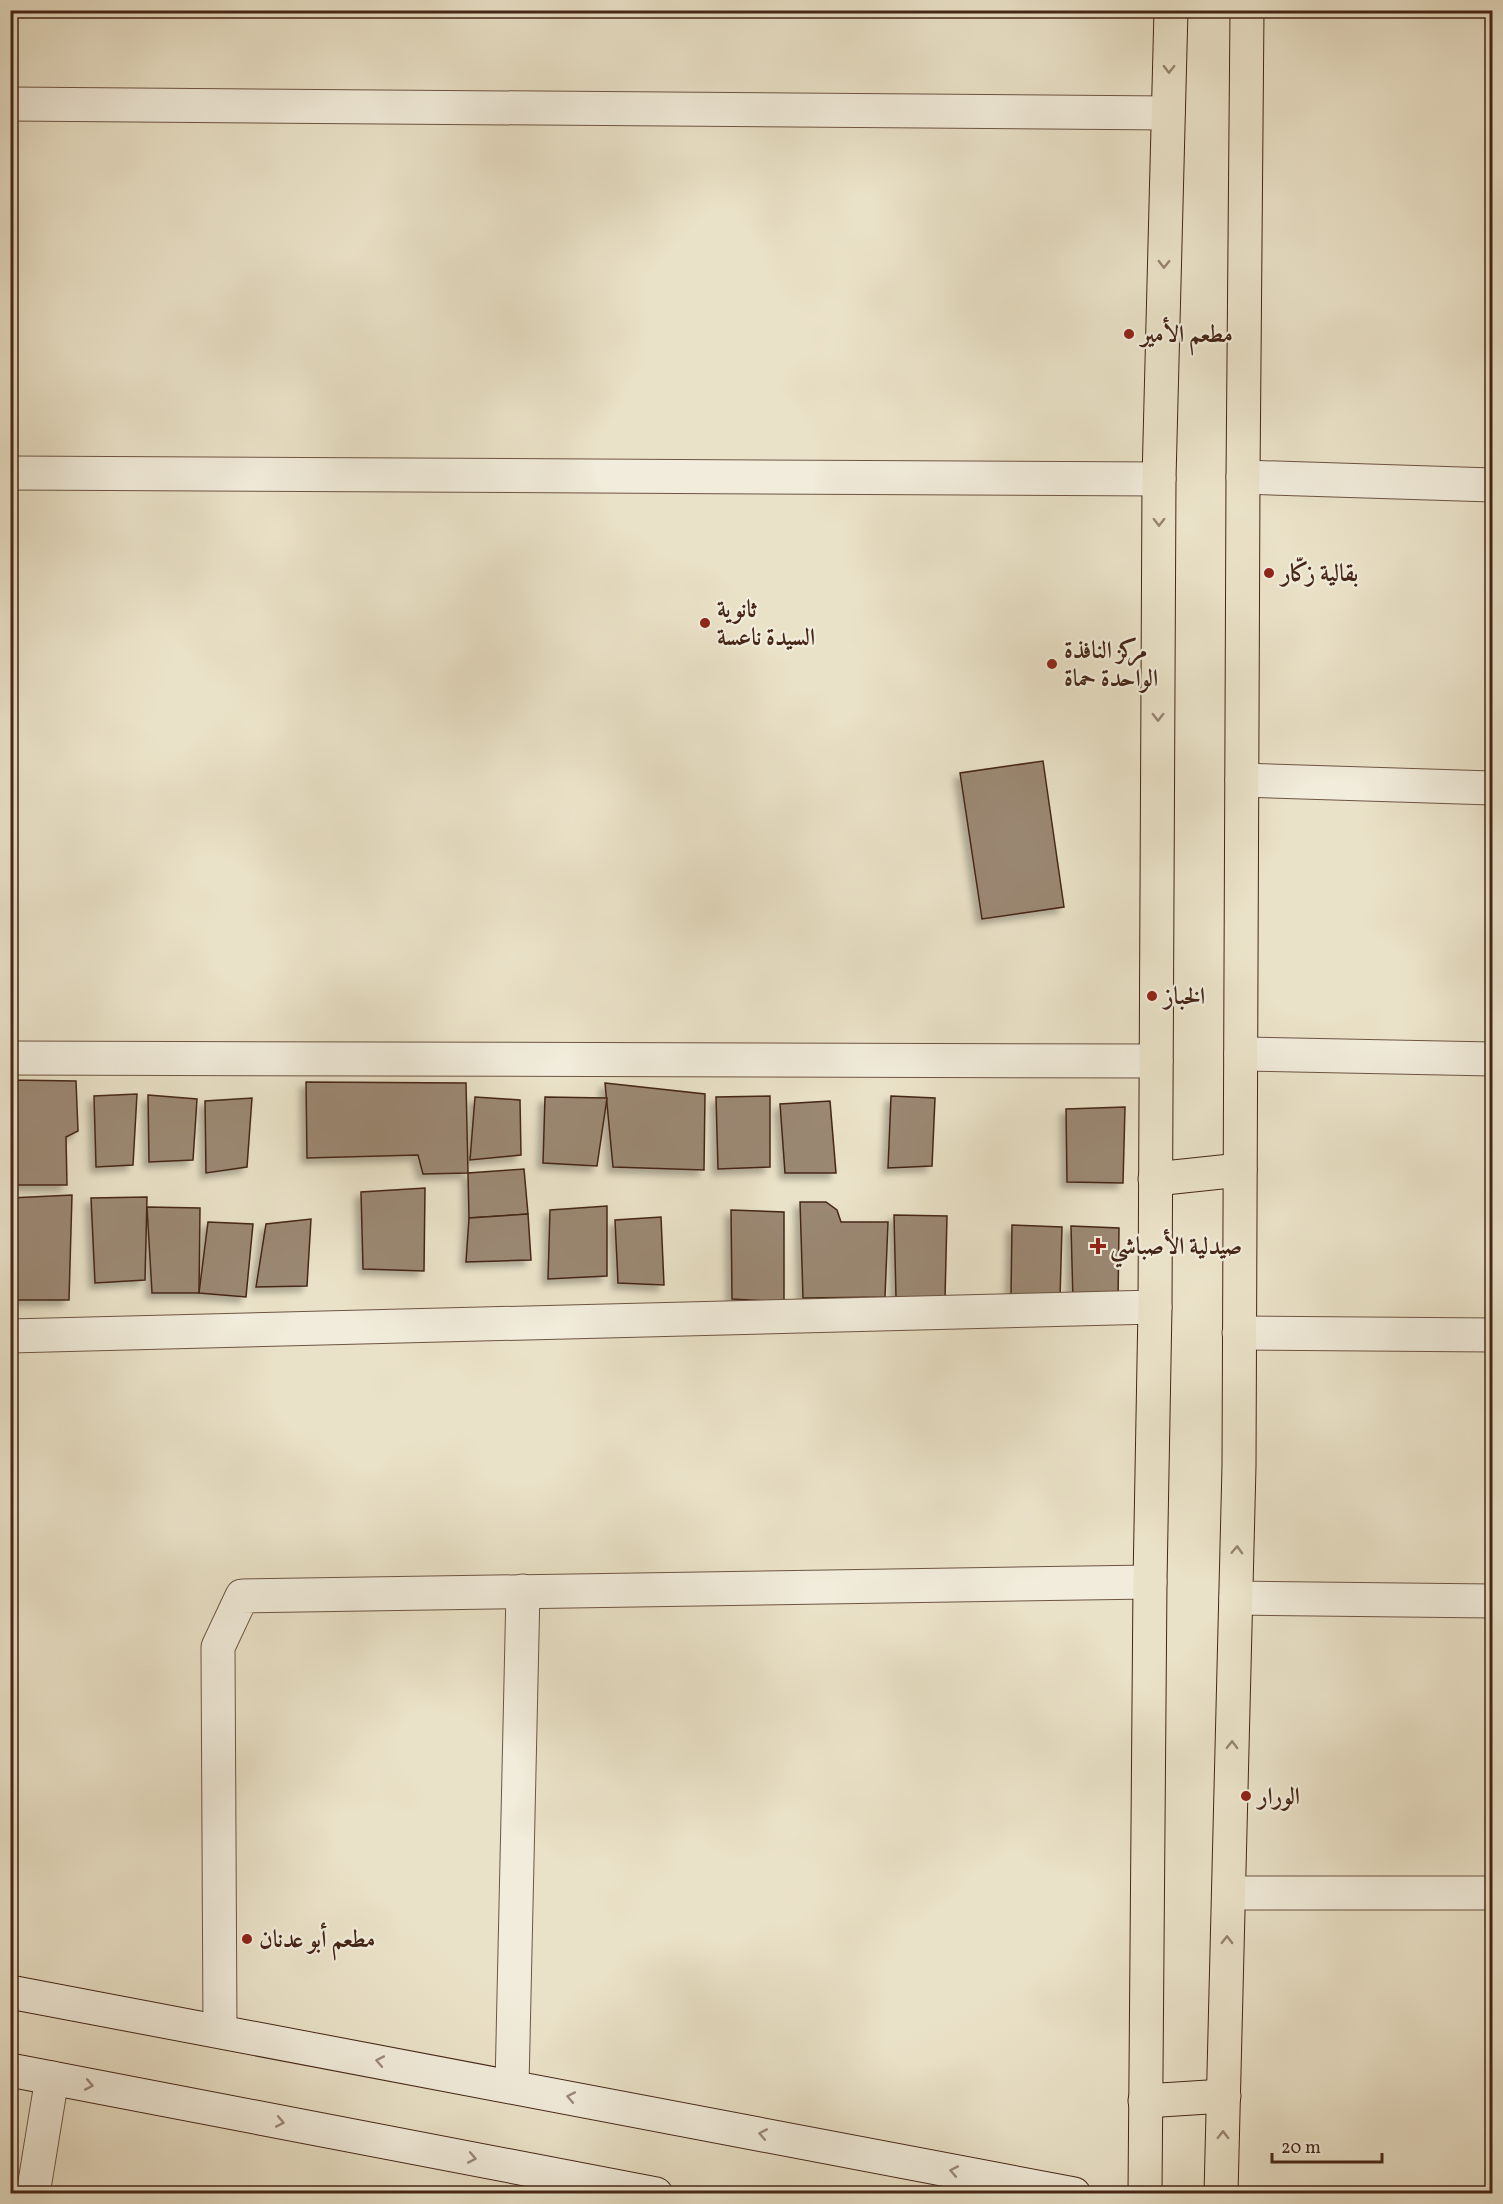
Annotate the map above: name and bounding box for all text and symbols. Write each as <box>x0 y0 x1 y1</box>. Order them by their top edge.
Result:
one-way arrow <box>1163 64 1176 73</box>
one-way arrow <box>1158 259 1171 268</box>
place label: مطعم الأمير <box>1138 316 1233 356</box>
marker: مطعم الأمير <box>1122 327 1136 341</box>
one-way arrow <box>1153 517 1165 526</box>
place label: بقالية زكّار <box>1278 557 1358 592</box>
marker: بقالية زكّار <box>1262 566 1276 580</box>
place label: ثانوية السيدة ناعسة <box>717 594 815 656</box>
marker: ثانوية السيدة ناعسة <box>698 616 712 630</box>
place label: مركز النافذة الواحدة حماة <box>1064 635 1158 697</box>
marker: مركز النافذة الواحدة حماة <box>1045 657 1059 671</box>
one-way arrow <box>1152 712 1164 721</box>
place label: الخباز <box>1161 981 1205 1015</box>
marker: الخباز <box>1145 989 1159 1003</box>
place label: صيدلية الأصباشي <box>1110 1228 1242 1268</box>
marker: صيدلية الأصباشي <box>1091 1239 1105 1253</box>
one-way arrow <box>1231 1546 1243 1555</box>
one-way arrow <box>1226 1741 1238 1750</box>
place label: الورار <box>1255 1781 1300 1815</box>
marker: الورار <box>1239 1789 1253 1803</box>
place label: مطعم أبو عدنان <box>259 1922 375 1961</box>
marker: مطعم أبو عدنان <box>240 1932 254 1946</box>
one-way arrow <box>1221 1936 1234 1945</box>
one-way arrow <box>375 2055 385 2068</box>
one-way arrow <box>83 2078 93 2091</box>
one-way arrow <box>567 2092 576 2104</box>
one-way arrow <box>275 2115 285 2128</box>
scale bar <box>1272 2126 1382 2164</box>
one-way arrow <box>758 2128 768 2141</box>
one-way arrow <box>1216 2131 1229 2140</box>
text: 20 m <box>1281 2136 1321 2161</box>
one-way arrow <box>466 2151 476 2164</box>
one-way arrow <box>950 2165 960 2178</box>

